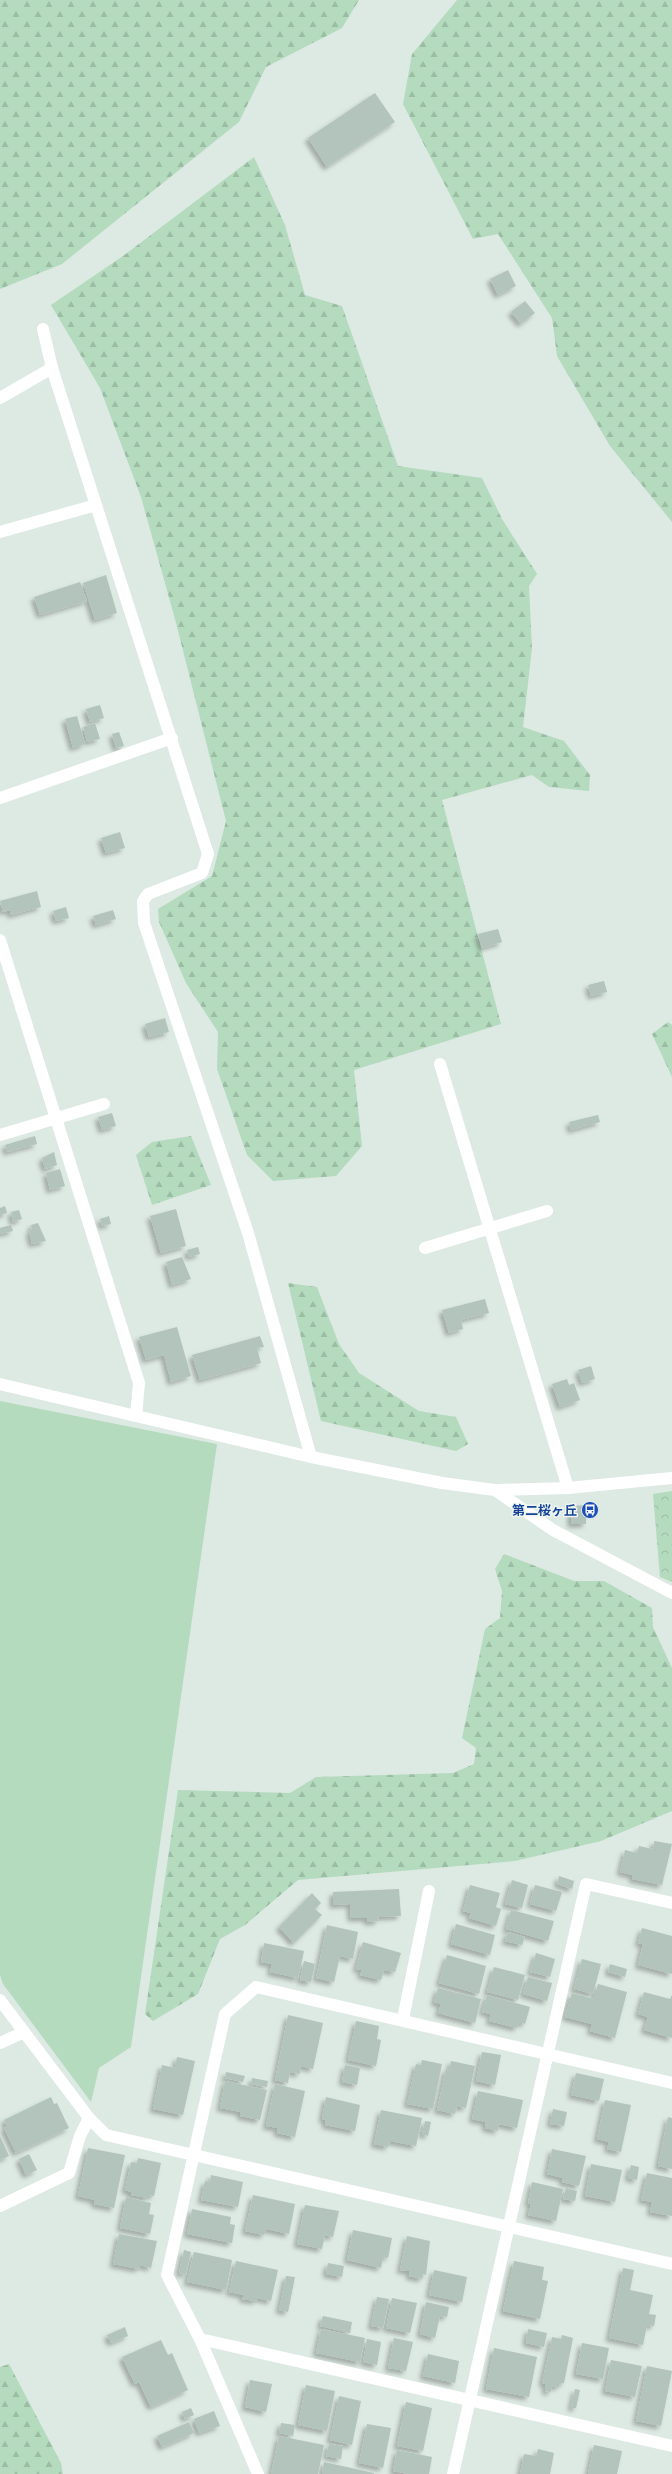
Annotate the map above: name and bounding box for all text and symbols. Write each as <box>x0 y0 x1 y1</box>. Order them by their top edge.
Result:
bus stop icon: 第二桜ヶ丘 <box>580 1500 600 1520</box>
place label: 第二桜ヶ丘 <box>512 1501 577 1519</box>

